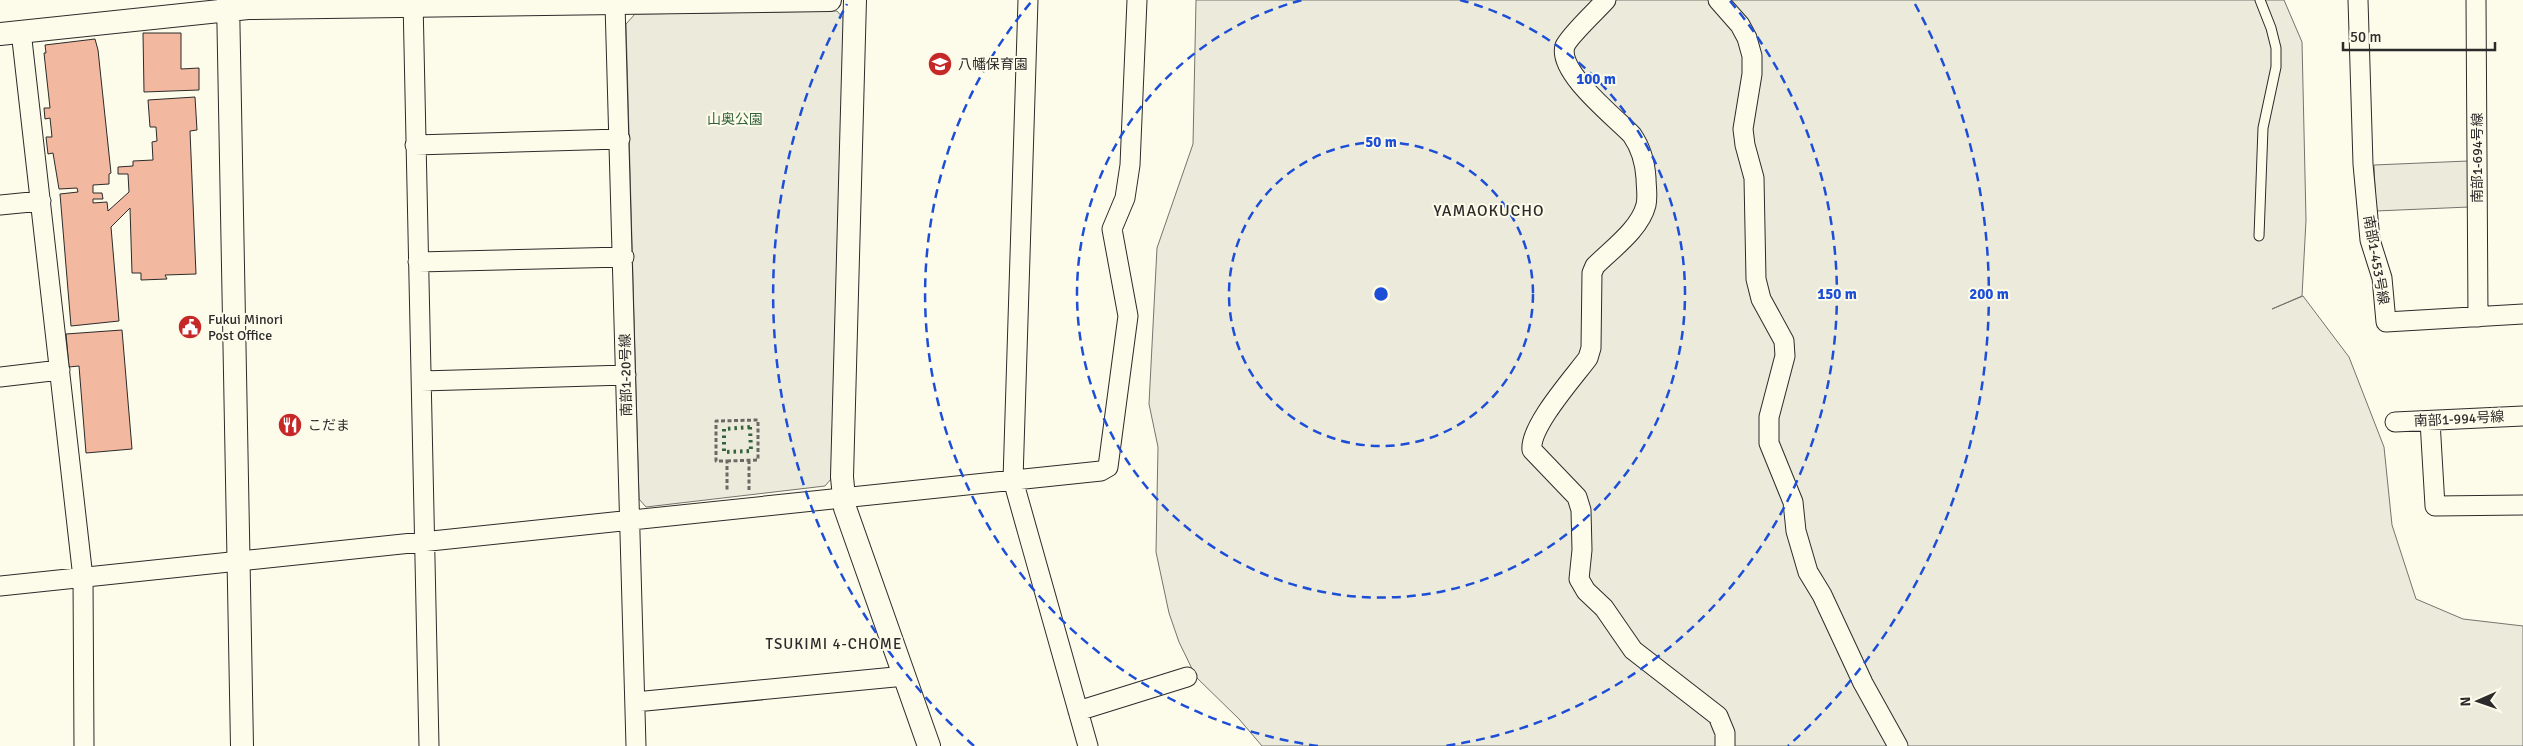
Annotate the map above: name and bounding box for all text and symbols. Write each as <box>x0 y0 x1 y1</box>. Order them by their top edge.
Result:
scale bar <box>2343 20 2496 52</box>
text: 50 m <box>2350 28 2381 46</box>
school or university icon: 八幡保育園 <box>927 51 953 77</box>
place label: 八幡保育園 <box>958 56 1028 73</box>
text: 100 m <box>1576 70 1616 88</box>
park label: 山奥公園 <box>707 111 763 128</box>
street label: 南部1-694号線 <box>2469 113 2486 203</box>
text: 50 m <box>1365 133 1397 151</box>
district label: YAMAOKUCHO <box>1433 201 1545 221</box>
street label: 南部1-453号線 <box>2360 214 2392 306</box>
centre of rings <box>1372 285 1390 303</box>
text: 150 m <box>1817 285 1857 303</box>
text: 200 m <box>1969 285 2009 303</box>
place label: Fukui Minori Post Office <box>208 311 283 344</box>
public building icon: Fukui Minori Post Office <box>177 314 203 340</box>
street label: 南部1-20号線 <box>617 333 635 417</box>
street label: 南部1-994号線 <box>2413 408 2505 430</box>
restaurant icon: こだま <box>277 412 303 438</box>
place label: こだま <box>308 417 350 434</box>
district label: TSUKIMI 4-CHOME <box>766 635 902 653</box>
north arrow <box>2453 676 2503 726</box>
text: N <box>2457 696 2474 707</box>

